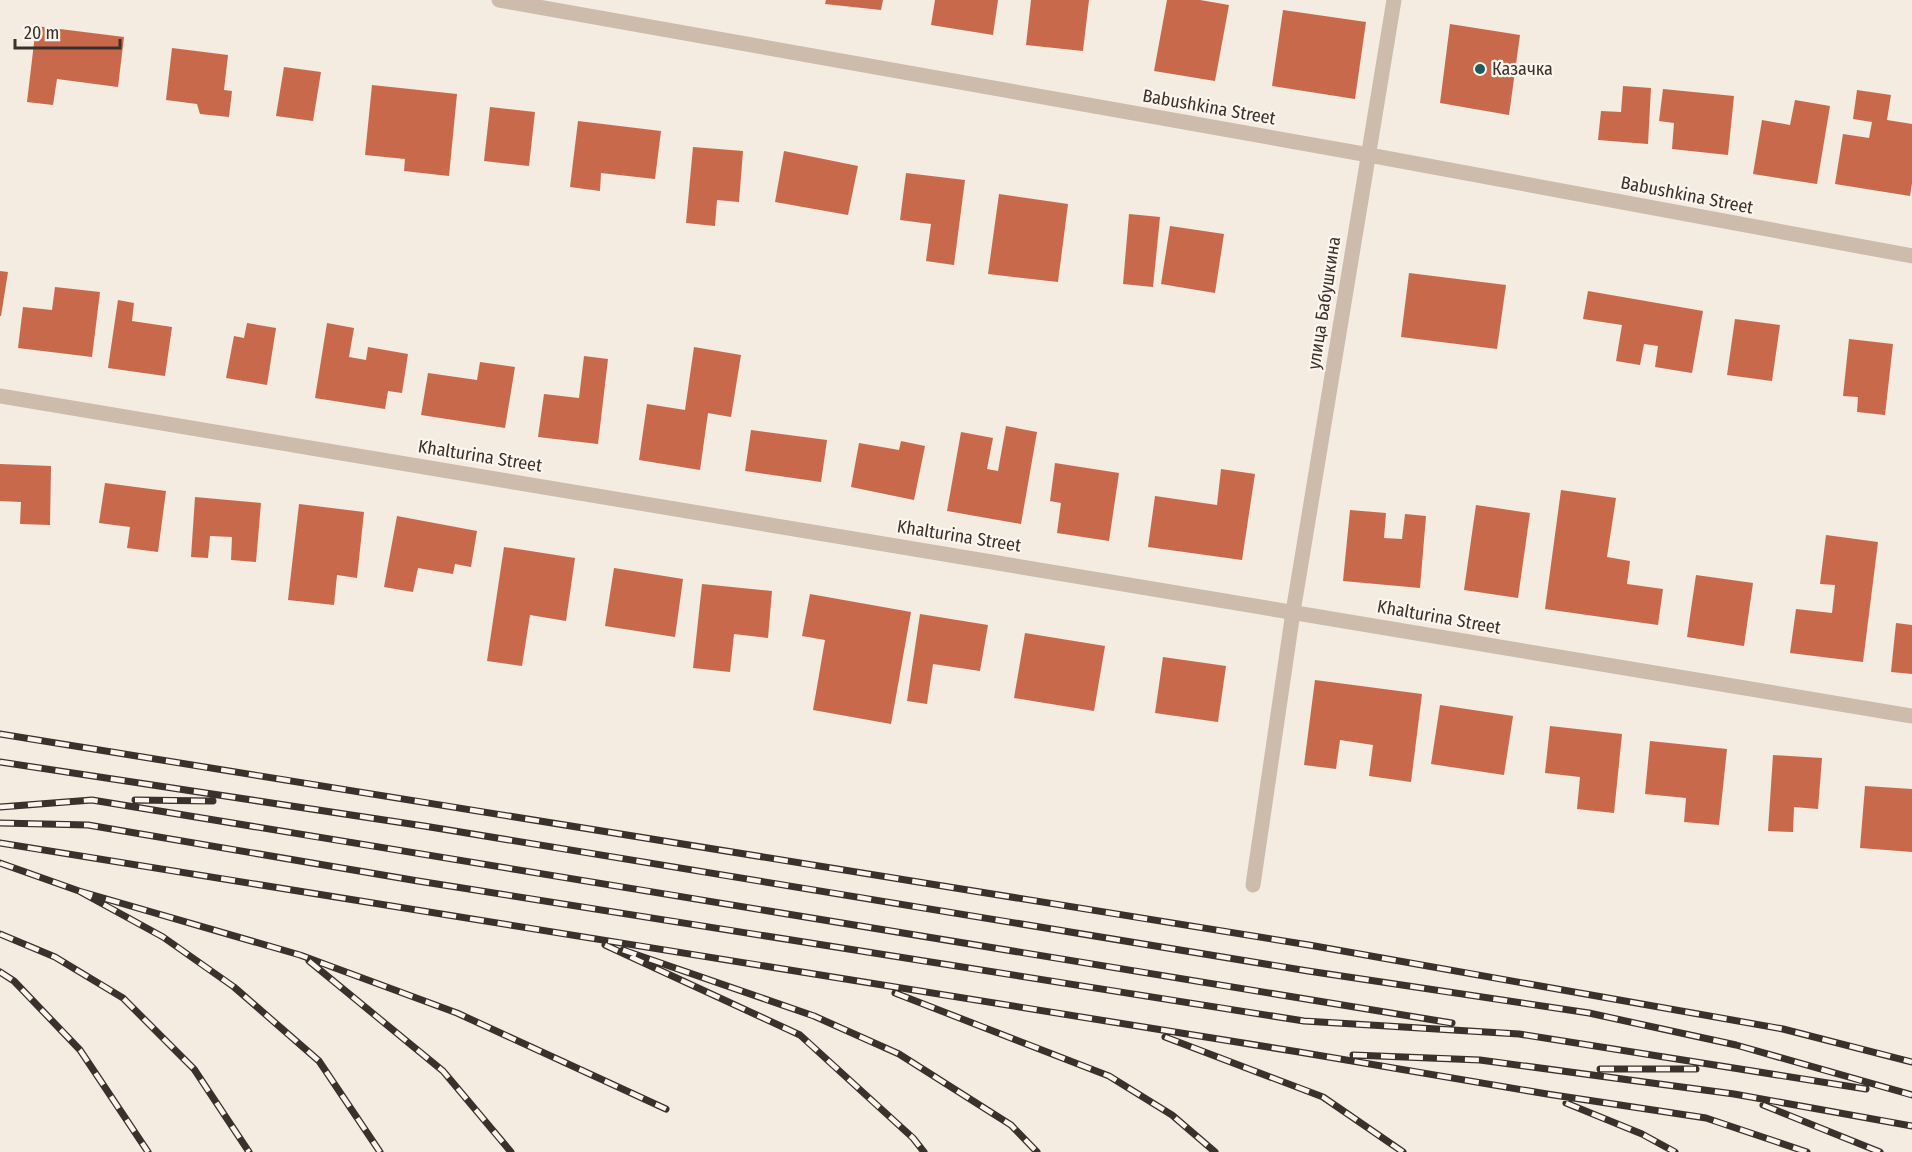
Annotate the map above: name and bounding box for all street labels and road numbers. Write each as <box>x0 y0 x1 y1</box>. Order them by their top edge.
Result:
street label: Babushkina Street <box>1141 84 1277 130</box>
street label: Babushkina Street <box>1619 171 1755 219</box>
street label: улица Бабушкина <box>1303 235 1345 371</box>
street label: Khalturina Street <box>416 435 544 477</box>
street label: Khalturina Street <box>895 515 1023 557</box>
street label: Khalturina Street <box>1375 595 1503 639</box>

